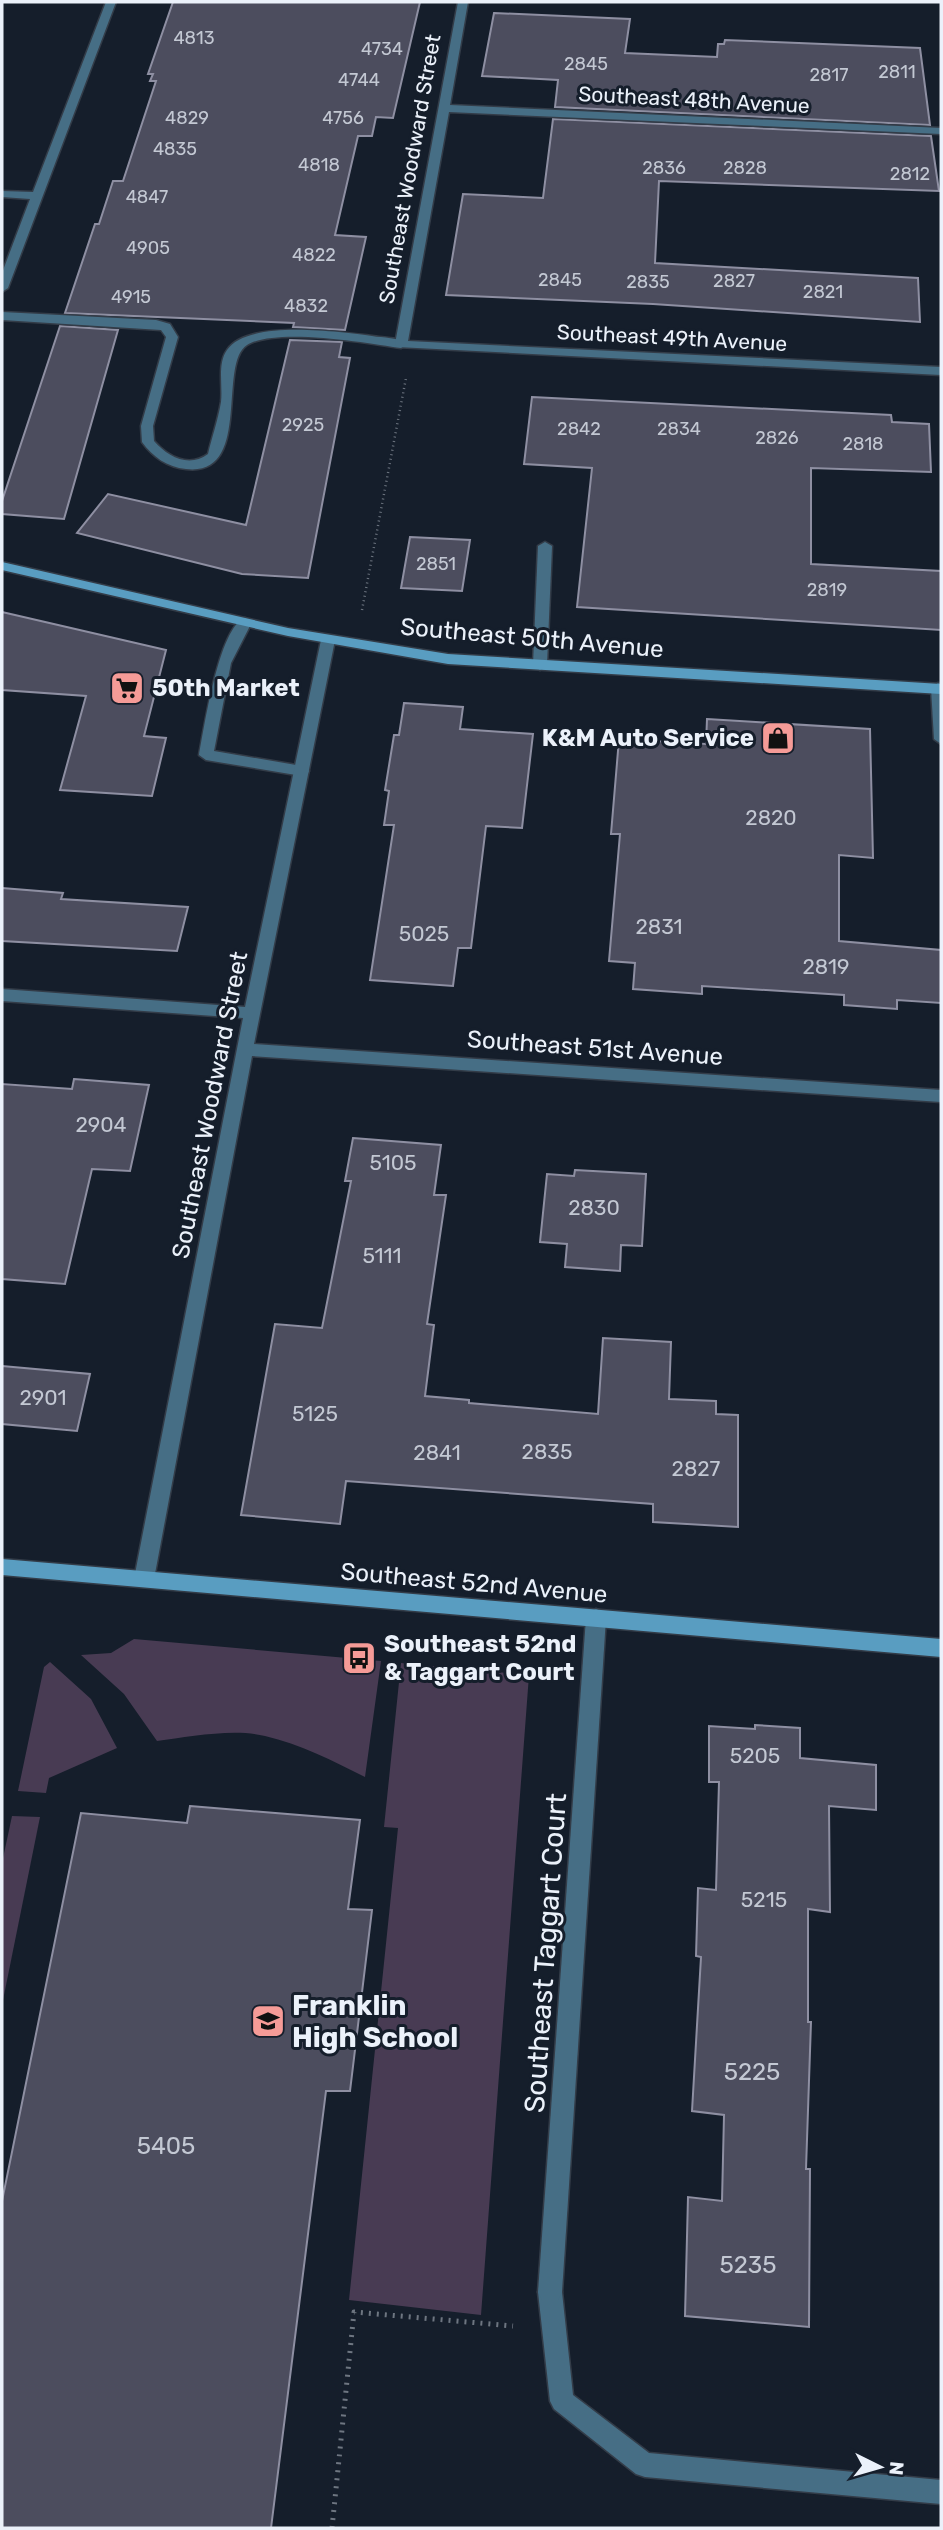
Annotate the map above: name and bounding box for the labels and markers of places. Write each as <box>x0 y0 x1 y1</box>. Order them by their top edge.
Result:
supermarket icon: 50th Market <box>108 669 146 707</box>
place label: 50th Market <box>152 674 300 702</box>
shop icon: K&M Auto Service <box>759 719 797 757</box>
place label: K&M Auto Service <box>542 724 754 752</box>
place label: Southeast 52nd & Taggart Court <box>384 1630 576 1686</box>
bus stop icon: Southeast 52nd & Taggart Court <box>340 1639 378 1677</box>
place label: Franklin High School <box>292 1989 458 2054</box>
school or university icon: Franklin High School <box>249 2002 287 2040</box>

